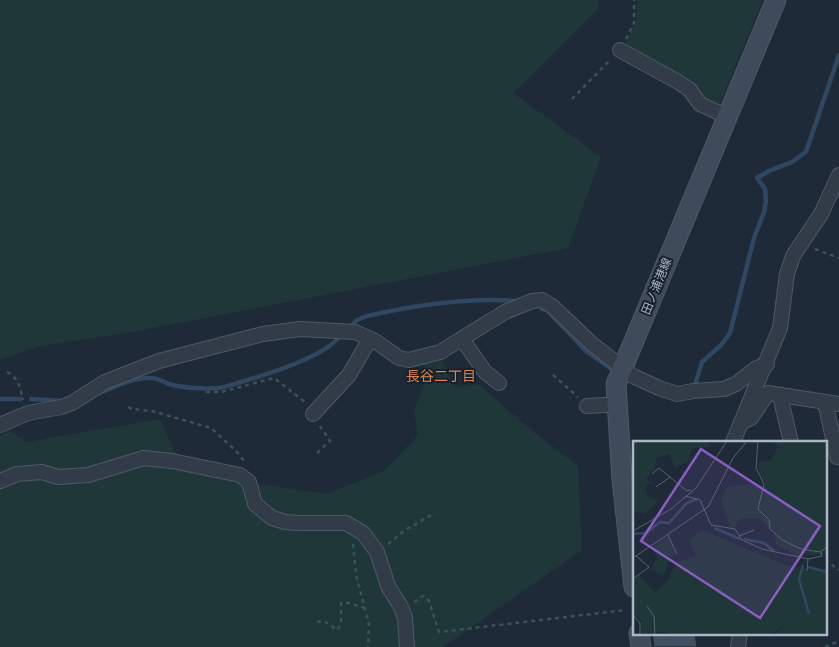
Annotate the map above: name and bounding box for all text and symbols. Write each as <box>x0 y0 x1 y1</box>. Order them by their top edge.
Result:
street label: 田ノ浦港線 <box>638 255 674 317</box>
district label: 長谷二丁目 <box>406 367 476 384</box>
inset map <box>633 441 826 634</box>

